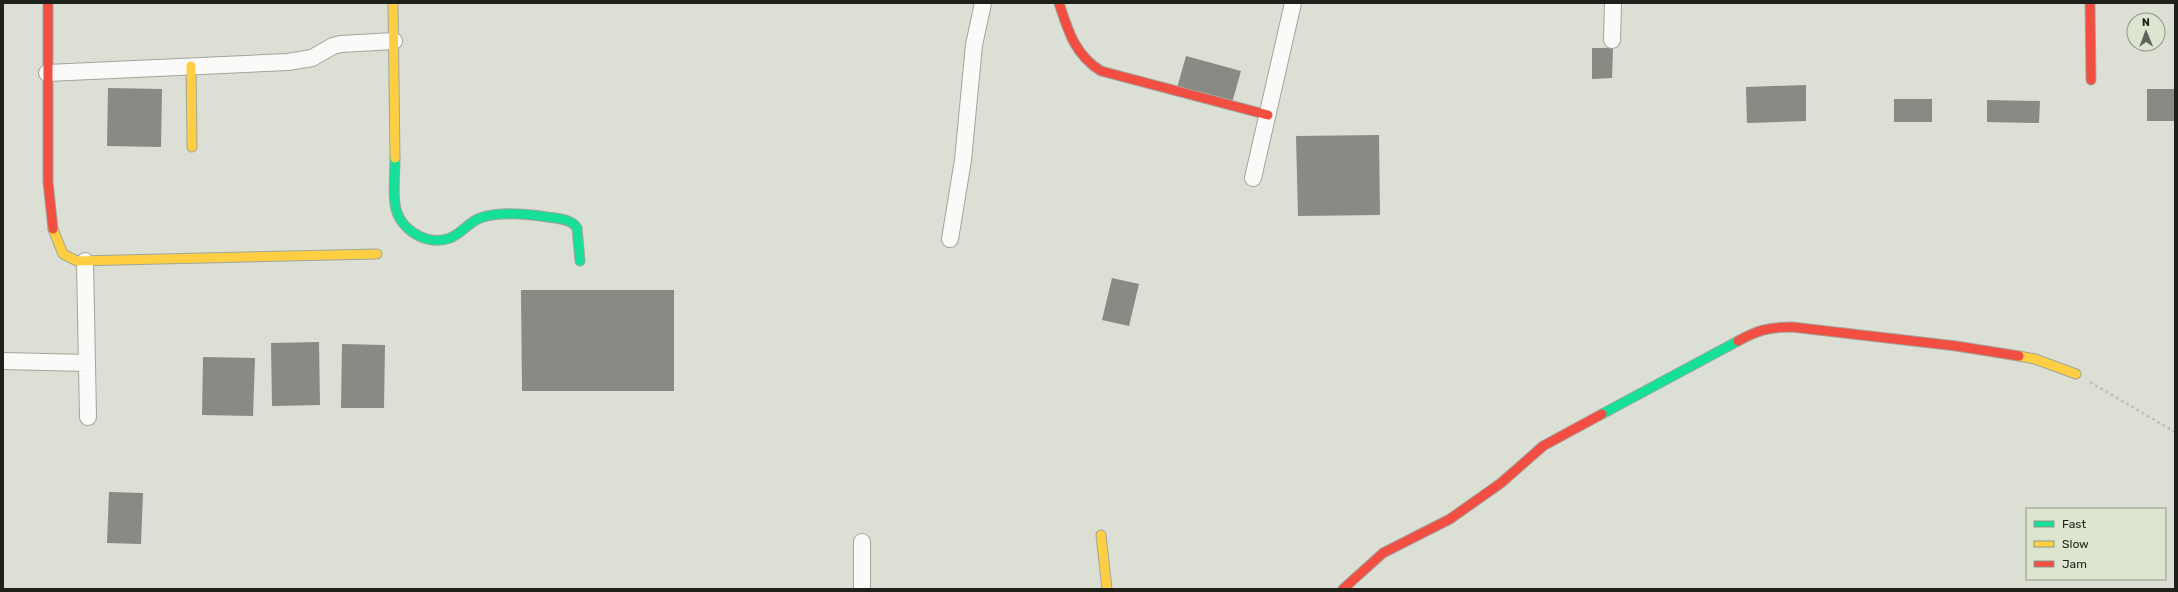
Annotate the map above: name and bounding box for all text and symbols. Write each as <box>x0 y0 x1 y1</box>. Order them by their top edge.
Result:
north arrow <box>2126 12 2166 52</box>
text: N <box>2142 16 2150 29</box>
legend <box>2026 508 2166 580</box>
text: Fast <box>2062 517 2086 531</box>
text: Slow <box>2062 537 2089 551</box>
text: Jam <box>2062 557 2087 571</box>

